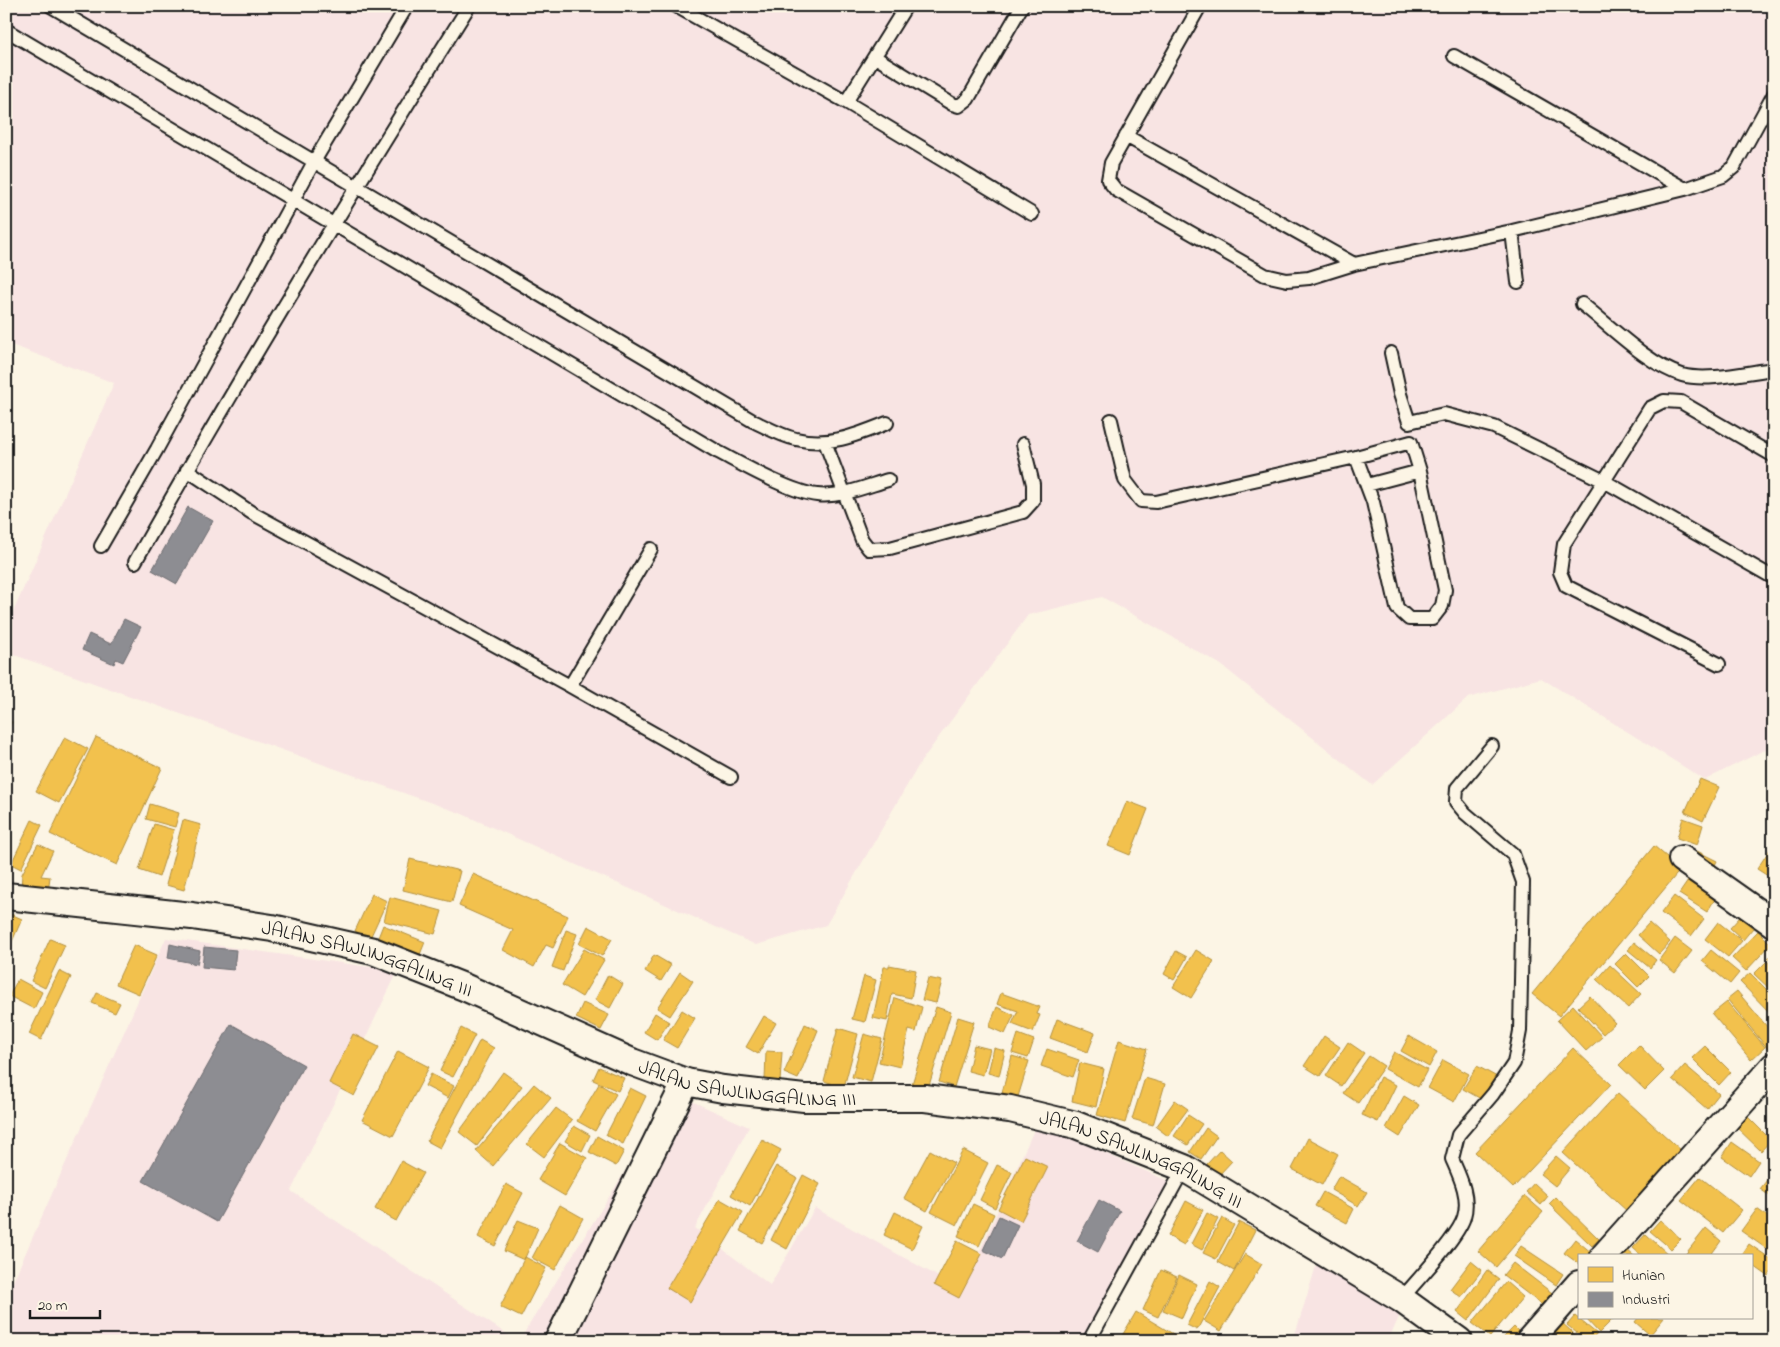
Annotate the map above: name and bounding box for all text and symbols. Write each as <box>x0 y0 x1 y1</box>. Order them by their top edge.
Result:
street label: JALAN SAWLINGGALING III <box>259 915 477 1006</box>
street label: JALAN SAWLINGGALING III <box>634 1054 856 1115</box>
street label: JALAN SAWLINGGALING III <box>1036 1105 1248 1217</box>
legend <box>1578 1254 1752 1320</box>
text: Hunian <box>1622 1265 1665 1287</box>
scale bar <box>30 1287 100 1319</box>
text: Industri <box>1622 1289 1670 1311</box>
text: 20 m <box>38 1295 68 1317</box>

